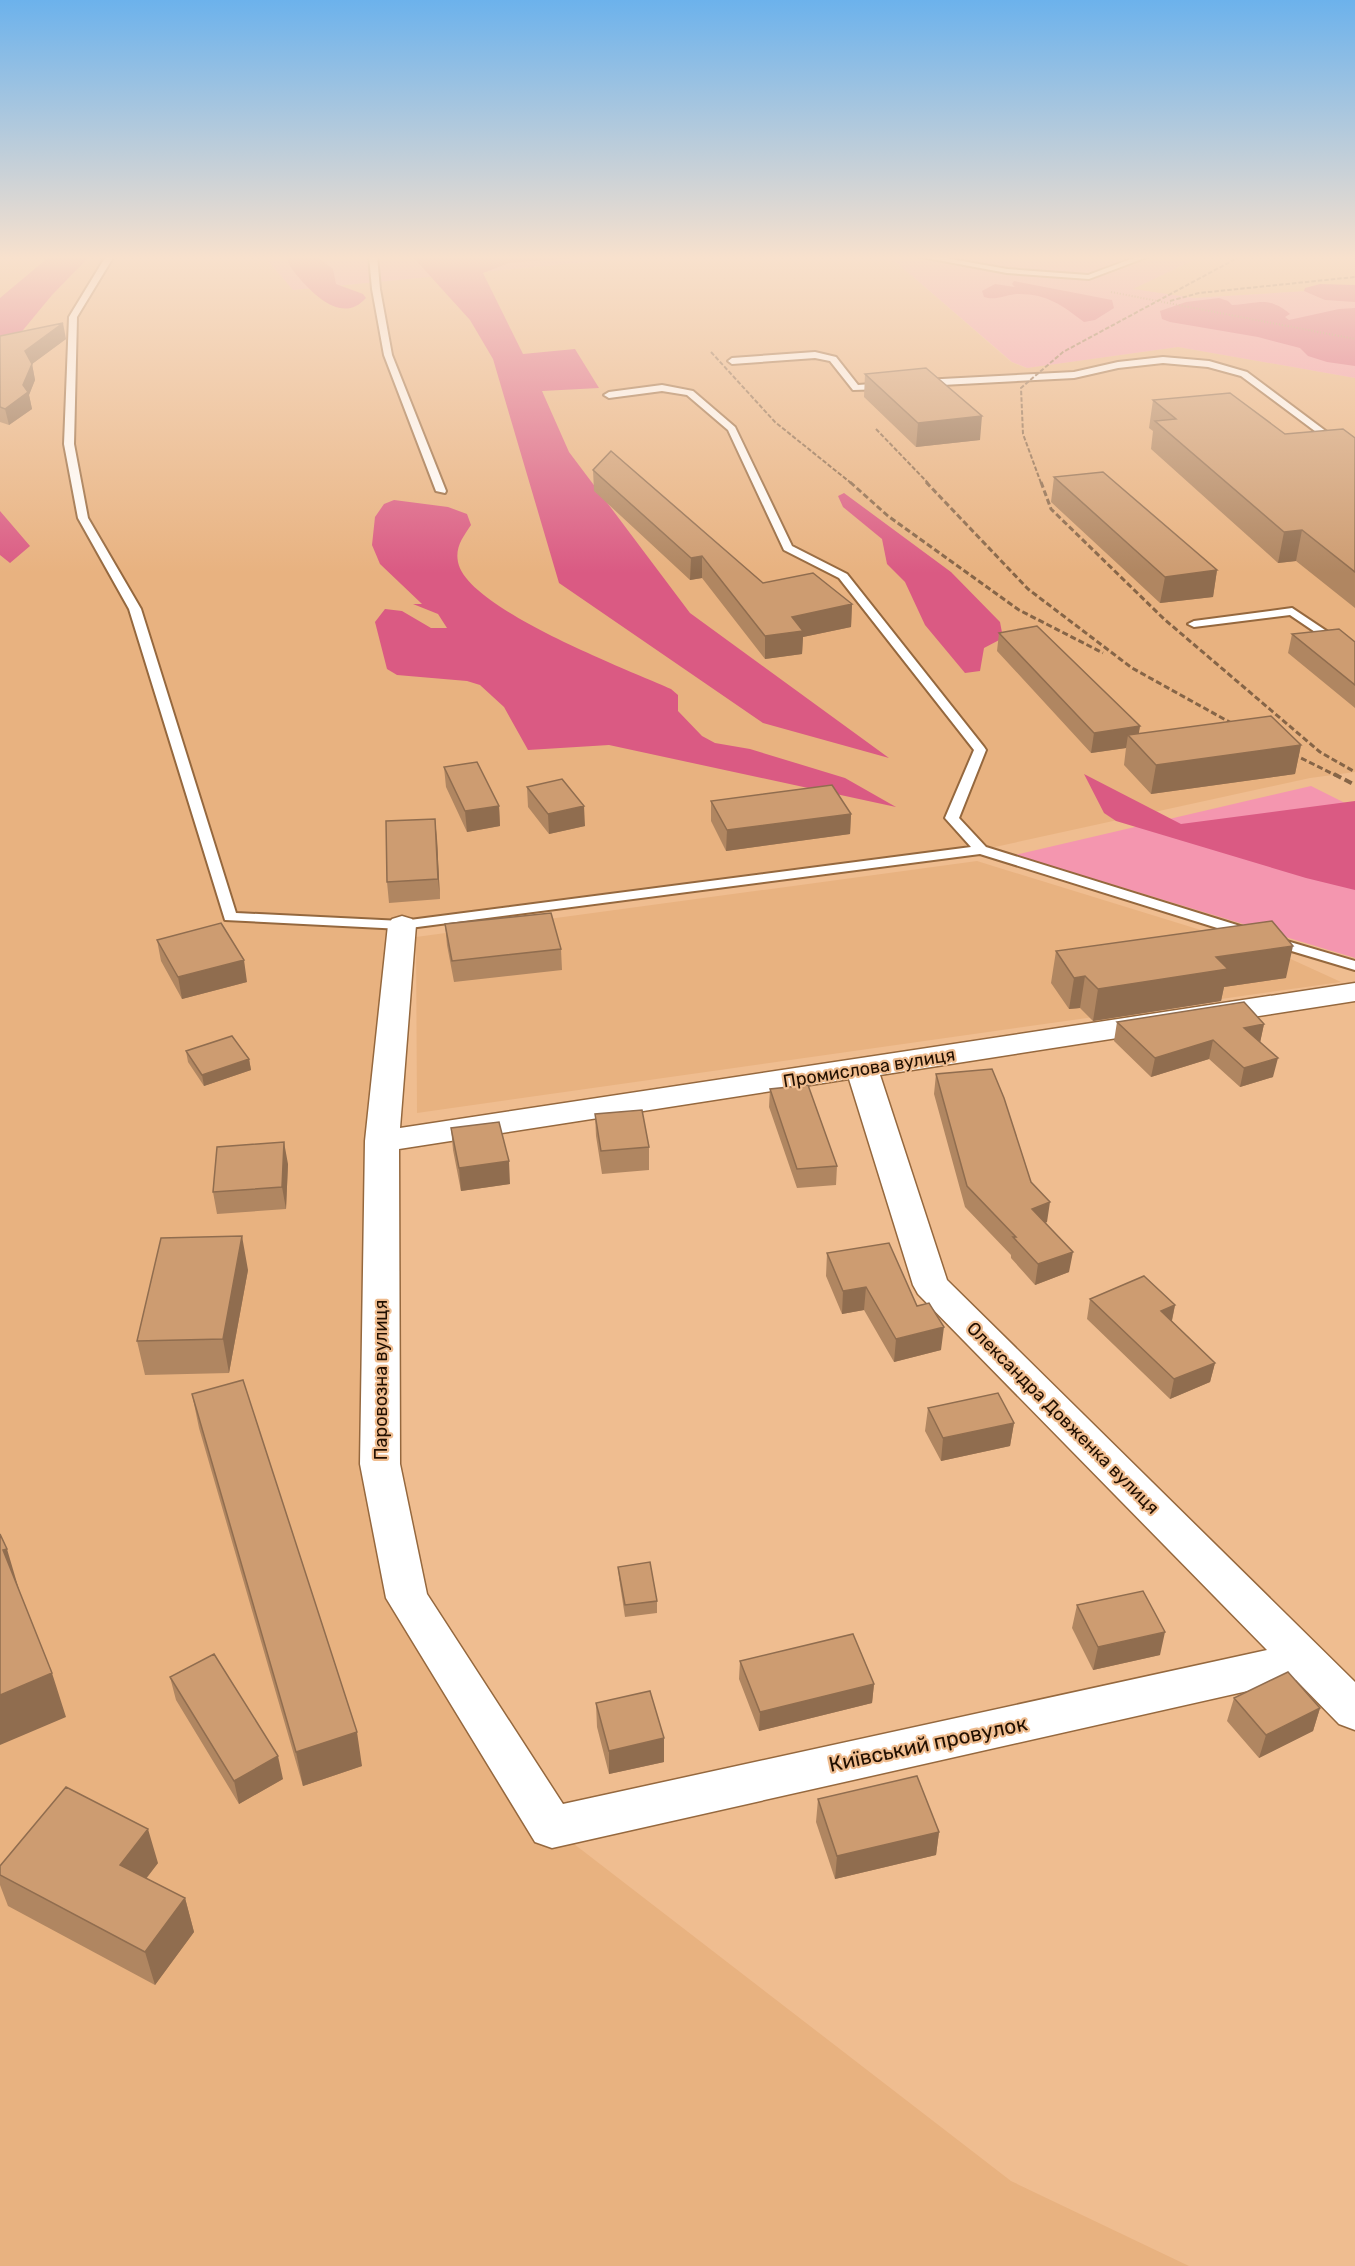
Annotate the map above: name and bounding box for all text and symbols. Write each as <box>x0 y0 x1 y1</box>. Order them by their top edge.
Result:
street label: Промислова вулиця <box>781 1044 957 1092</box>
street label: Паровозна вулиця <box>370 1300 392 1460</box>
street label: Олександра Довженка вулиця <box>962 1317 1164 1519</box>
street label: Київський провулок <box>826 1710 1029 1777</box>

